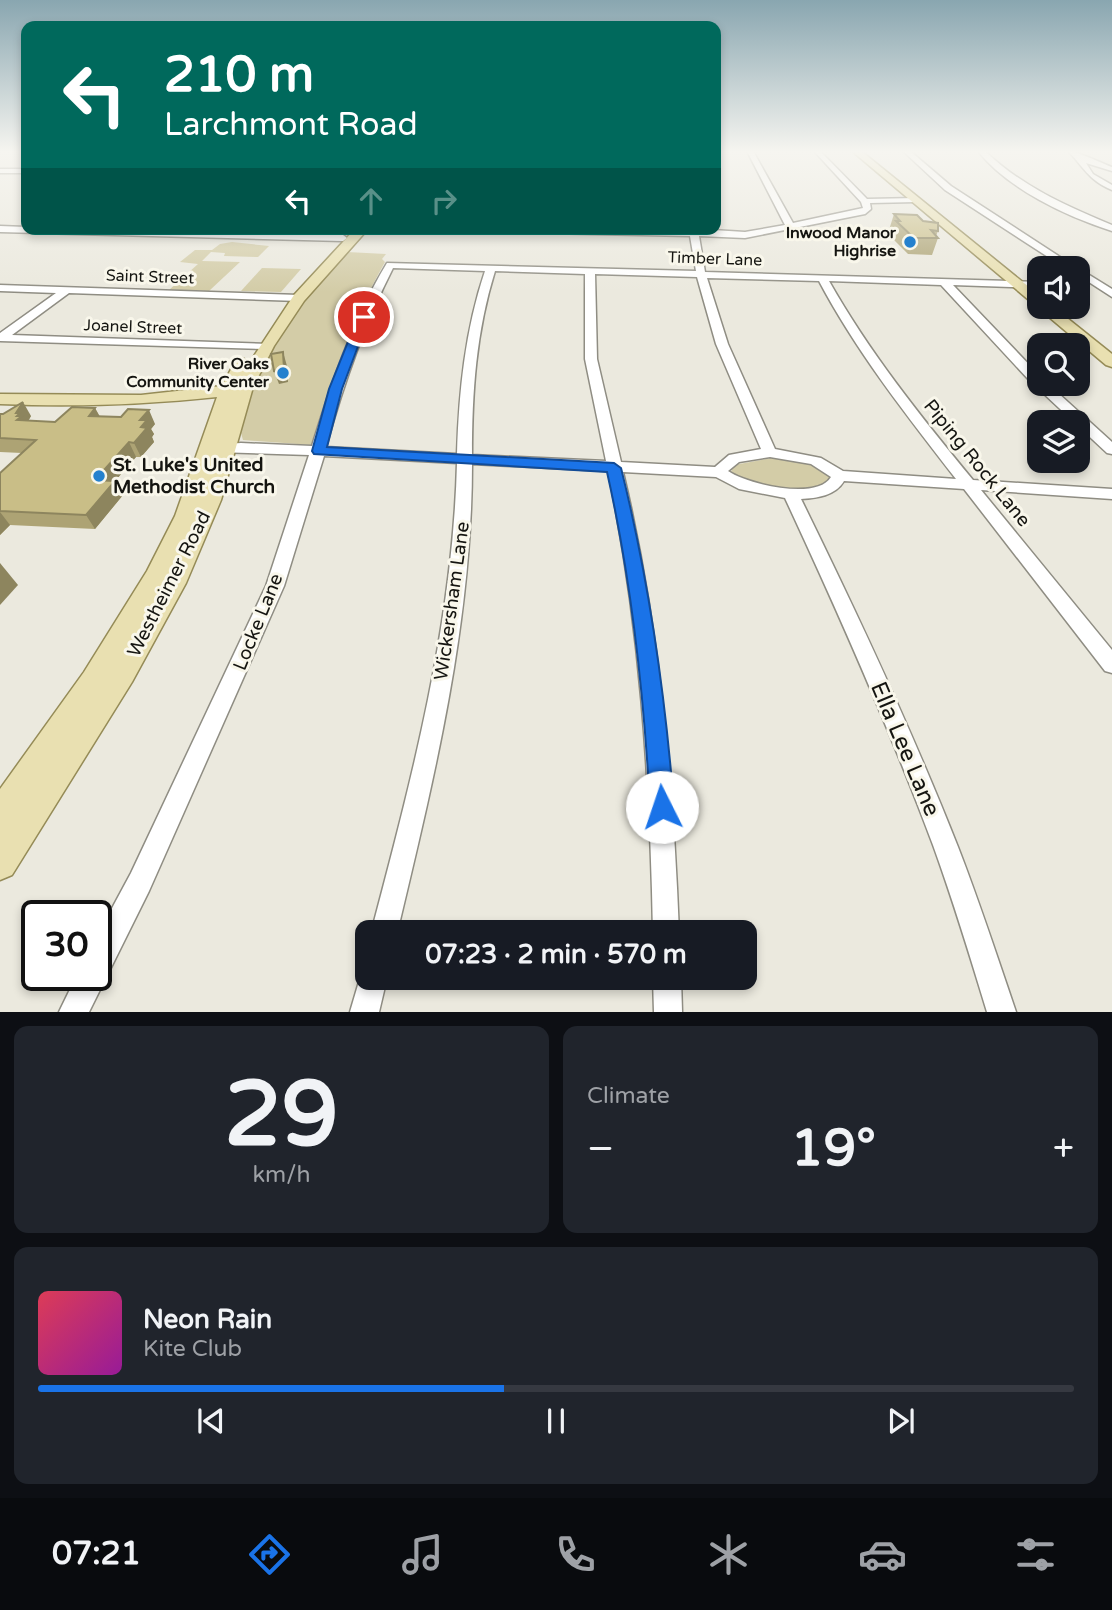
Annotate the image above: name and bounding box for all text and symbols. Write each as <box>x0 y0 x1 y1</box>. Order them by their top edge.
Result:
text: 210 m <box>164 46 314 105</box>
icon: left <box>49 49 140 140</box>
text: Larchmont Road <box>164 106 418 144</box>
icon: left <box>279 182 317 220</box>
icon: ahead <box>352 182 390 220</box>
icon: right <box>425 182 463 220</box>
place label: Inwood Manor Highrise <box>786 223 897 261</box>
marker: Inwood Manor Highrise <box>902 234 918 250</box>
street label: Timber Lane <box>667 247 763 271</box>
map controls <box>1027 256 1090 473</box>
button: sound <box>1027 256 1090 319</box>
street label: Saint Street <box>105 265 195 289</box>
pin <box>334 287 394 347</box>
icon: arrive <box>345 298 383 336</box>
street label: Joanel Street <box>83 315 183 339</box>
button: search <box>1027 333 1090 396</box>
place label: River Oaks Community Center <box>126 354 270 392</box>
marker: River Oaks Community Center <box>275 365 291 381</box>
street label: Piping Rock Lane <box>919 395 1035 531</box>
button: layers <box>1027 410 1090 473</box>
place label: St. Luke's United Methodist Church <box>113 454 275 498</box>
marker: St. Luke's United Methodist Church <box>91 468 107 484</box>
street label: Westheimer Road <box>123 507 215 661</box>
street label: Wickersham Lane <box>430 520 474 682</box>
street label: Locke Lane <box>229 570 287 674</box>
street label: Ella Lee Lane <box>864 677 946 821</box>
position arrow <box>625 770 699 844</box>
speed limit sign: 30 <box>21 900 112 991</box>
text: 07:23 · 2 min · 570 m <box>425 939 687 970</box>
text: 29 <box>224 1060 339 1170</box>
text: Climate <box>587 1082 670 1110</box>
text: 19° <box>791 1117 876 1180</box>
text: − <box>587 1126 614 1172</box>
text: + <box>1053 1126 1074 1172</box>
text: km/h <box>253 1161 310 1189</box>
text: Neon Rain <box>143 1304 272 1335</box>
text: Kite Club <box>143 1335 242 1363</box>
icon: previous <box>192 1402 230 1440</box>
icon: pause <box>537 1402 575 1440</box>
icon: next <box>882 1402 920 1440</box>
icon: directions <box>245 1530 294 1579</box>
icon: music <box>398 1530 447 1579</box>
icon: phone <box>551 1530 600 1579</box>
icon: climate <box>704 1530 753 1579</box>
icon: car <box>858 1530 907 1579</box>
icon: filters <box>1011 1530 1060 1579</box>
text: 07:21 <box>52 1535 141 1573</box>

